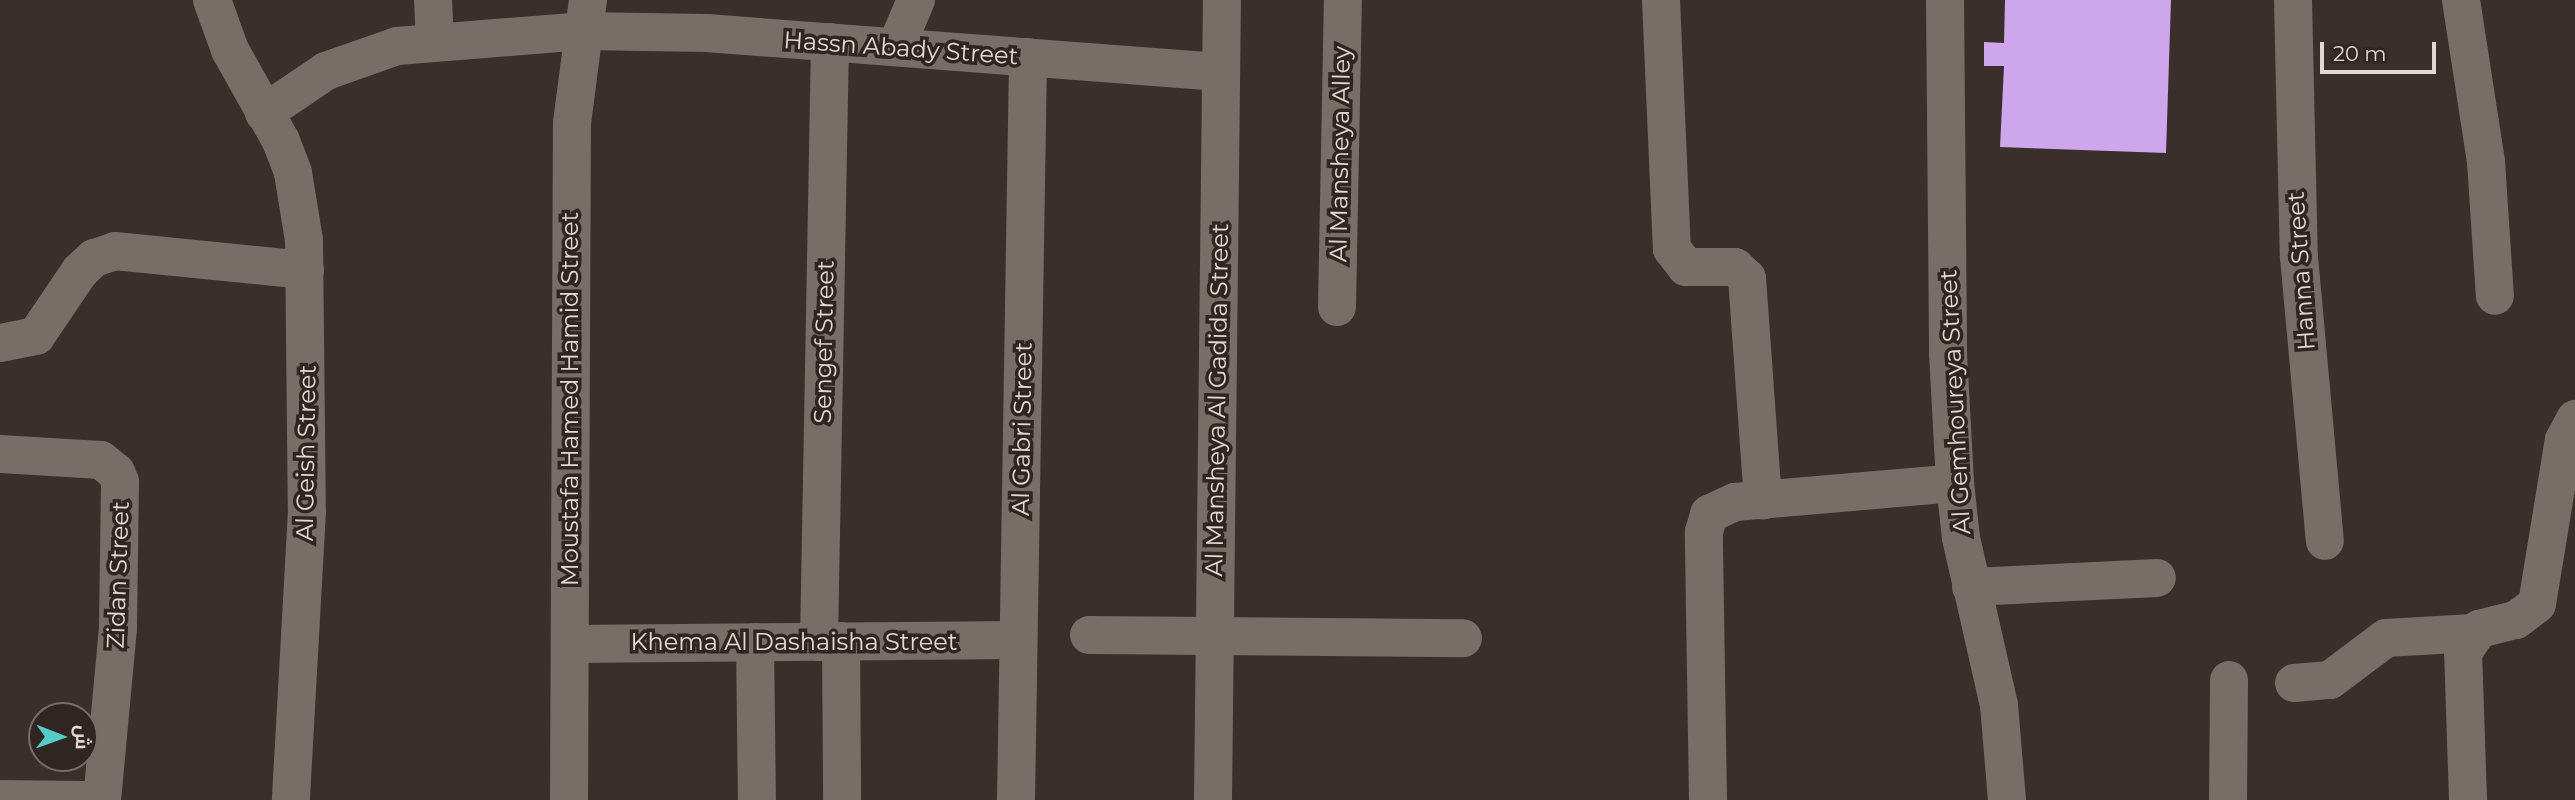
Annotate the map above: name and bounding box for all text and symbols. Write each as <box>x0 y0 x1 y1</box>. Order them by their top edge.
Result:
street label: Hassn Abady Street <box>783 25 1019 71</box>
scale bar <box>2323 28 2438 72</box>
text: 20 m <box>2333 41 2387 66</box>
street label: Al Mansheya Alley <box>1324 46 1356 262</box>
street label: Hanna Street <box>2281 191 2321 351</box>
street label: Moustafa Hamed Hamid Street <box>556 212 584 586</box>
street label: Al Mansheya Al Gadida Street <box>1200 223 1234 577</box>
street label: Sengef Street <box>808 260 840 424</box>
street label: Al Gemhoureya Street <box>1934 269 1976 535</box>
street label: Al Gabri Street <box>1006 342 1038 516</box>
street label: Al Geish Street <box>290 365 322 541</box>
street label: Zidan Street <box>101 501 135 649</box>
street label: Khema Al Dashaisha Street <box>630 628 958 656</box>
north arrow <box>28 702 98 772</box>
text: ش <box>71 725 94 750</box>

